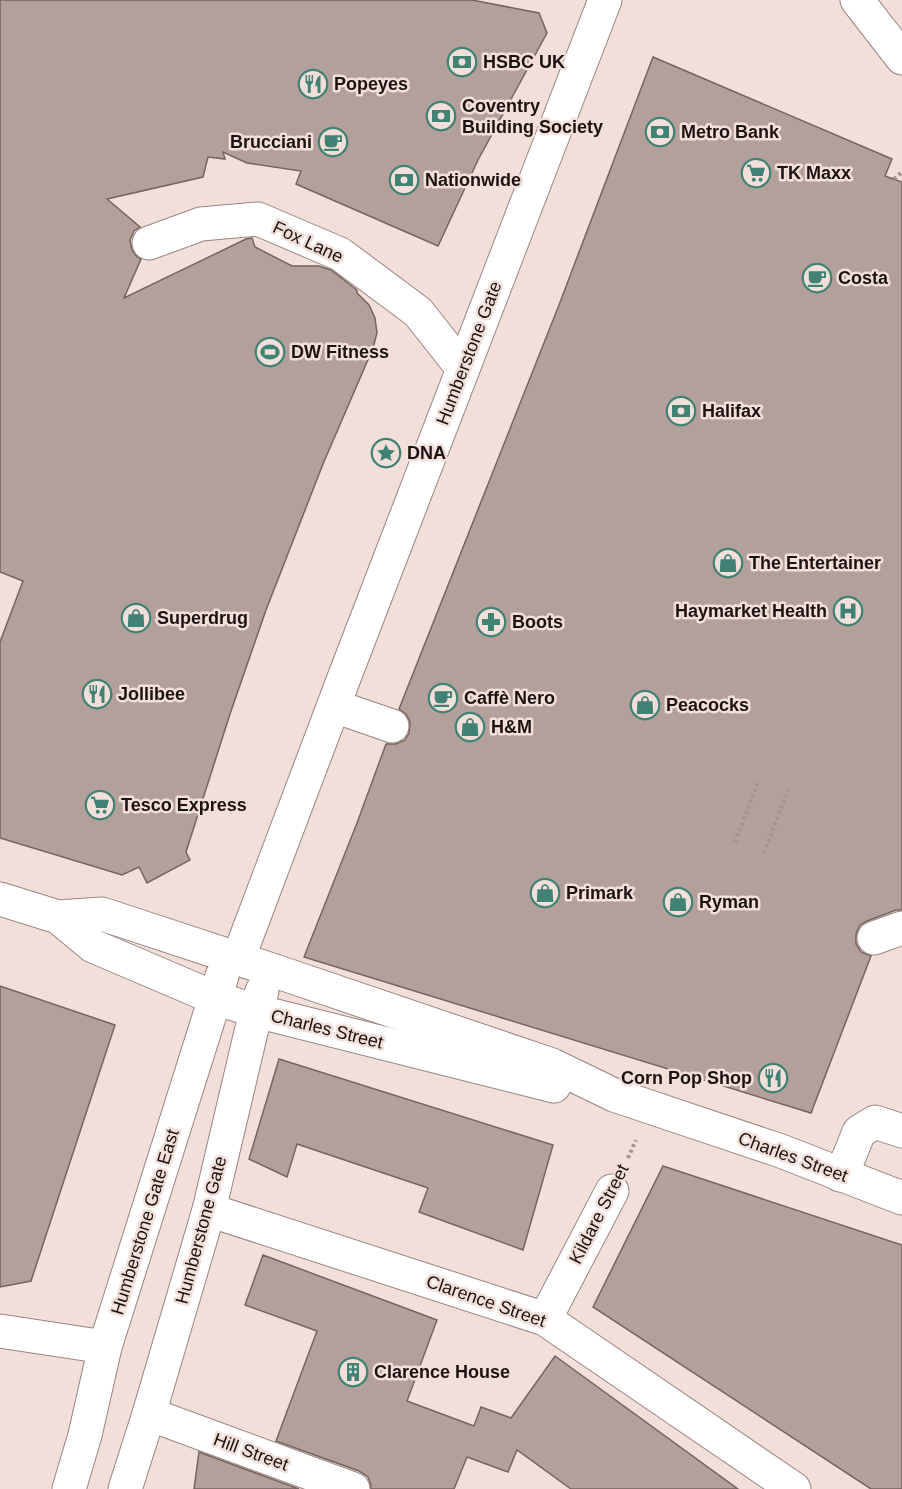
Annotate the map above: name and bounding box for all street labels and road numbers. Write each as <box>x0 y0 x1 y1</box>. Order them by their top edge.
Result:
street label: Fox Lane <box>270 217 346 267</box>
street label: Humberstone Gate <box>432 278 506 428</box>
street label: Charles Street <box>269 1005 385 1053</box>
street label: Humberstone Gate East <box>107 1127 183 1317</box>
street label: Charles Street <box>736 1128 850 1186</box>
street label: Humberstone Gate <box>172 1154 230 1306</box>
street label: Kildare Street <box>565 1161 633 1267</box>
street label: Clarence Street <box>424 1271 548 1331</box>
street label: Hill Street <box>211 1429 291 1475</box>

